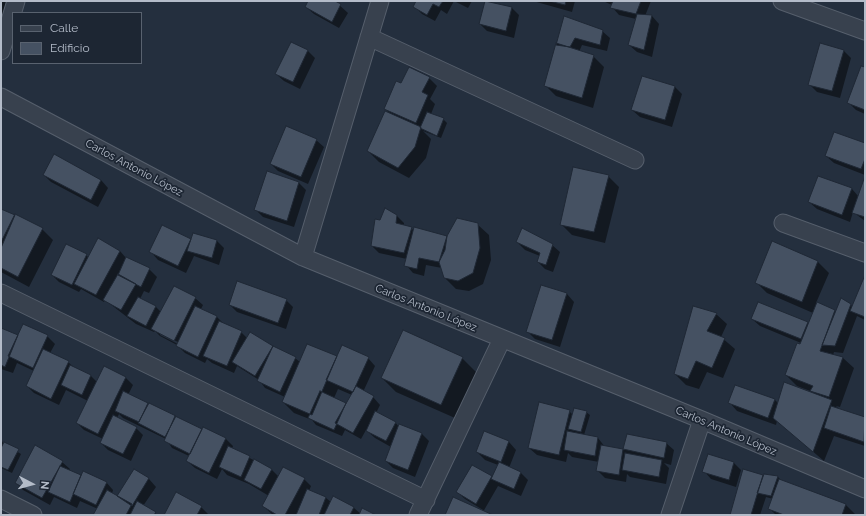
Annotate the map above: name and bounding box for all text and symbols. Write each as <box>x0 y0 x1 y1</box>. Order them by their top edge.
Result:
legend <box>12 12 142 64</box>
text: Calle <box>50 21 78 35</box>
text: Edificio <box>50 41 90 55</box>
street label: Carlos Antonio López <box>83 137 185 199</box>
street label: Carlos Antonio López <box>373 282 479 334</box>
street label: Carlos Antonio López <box>673 404 779 458</box>
north arrow <box>12 464 52 504</box>
text: N <box>38 480 51 490</box>

